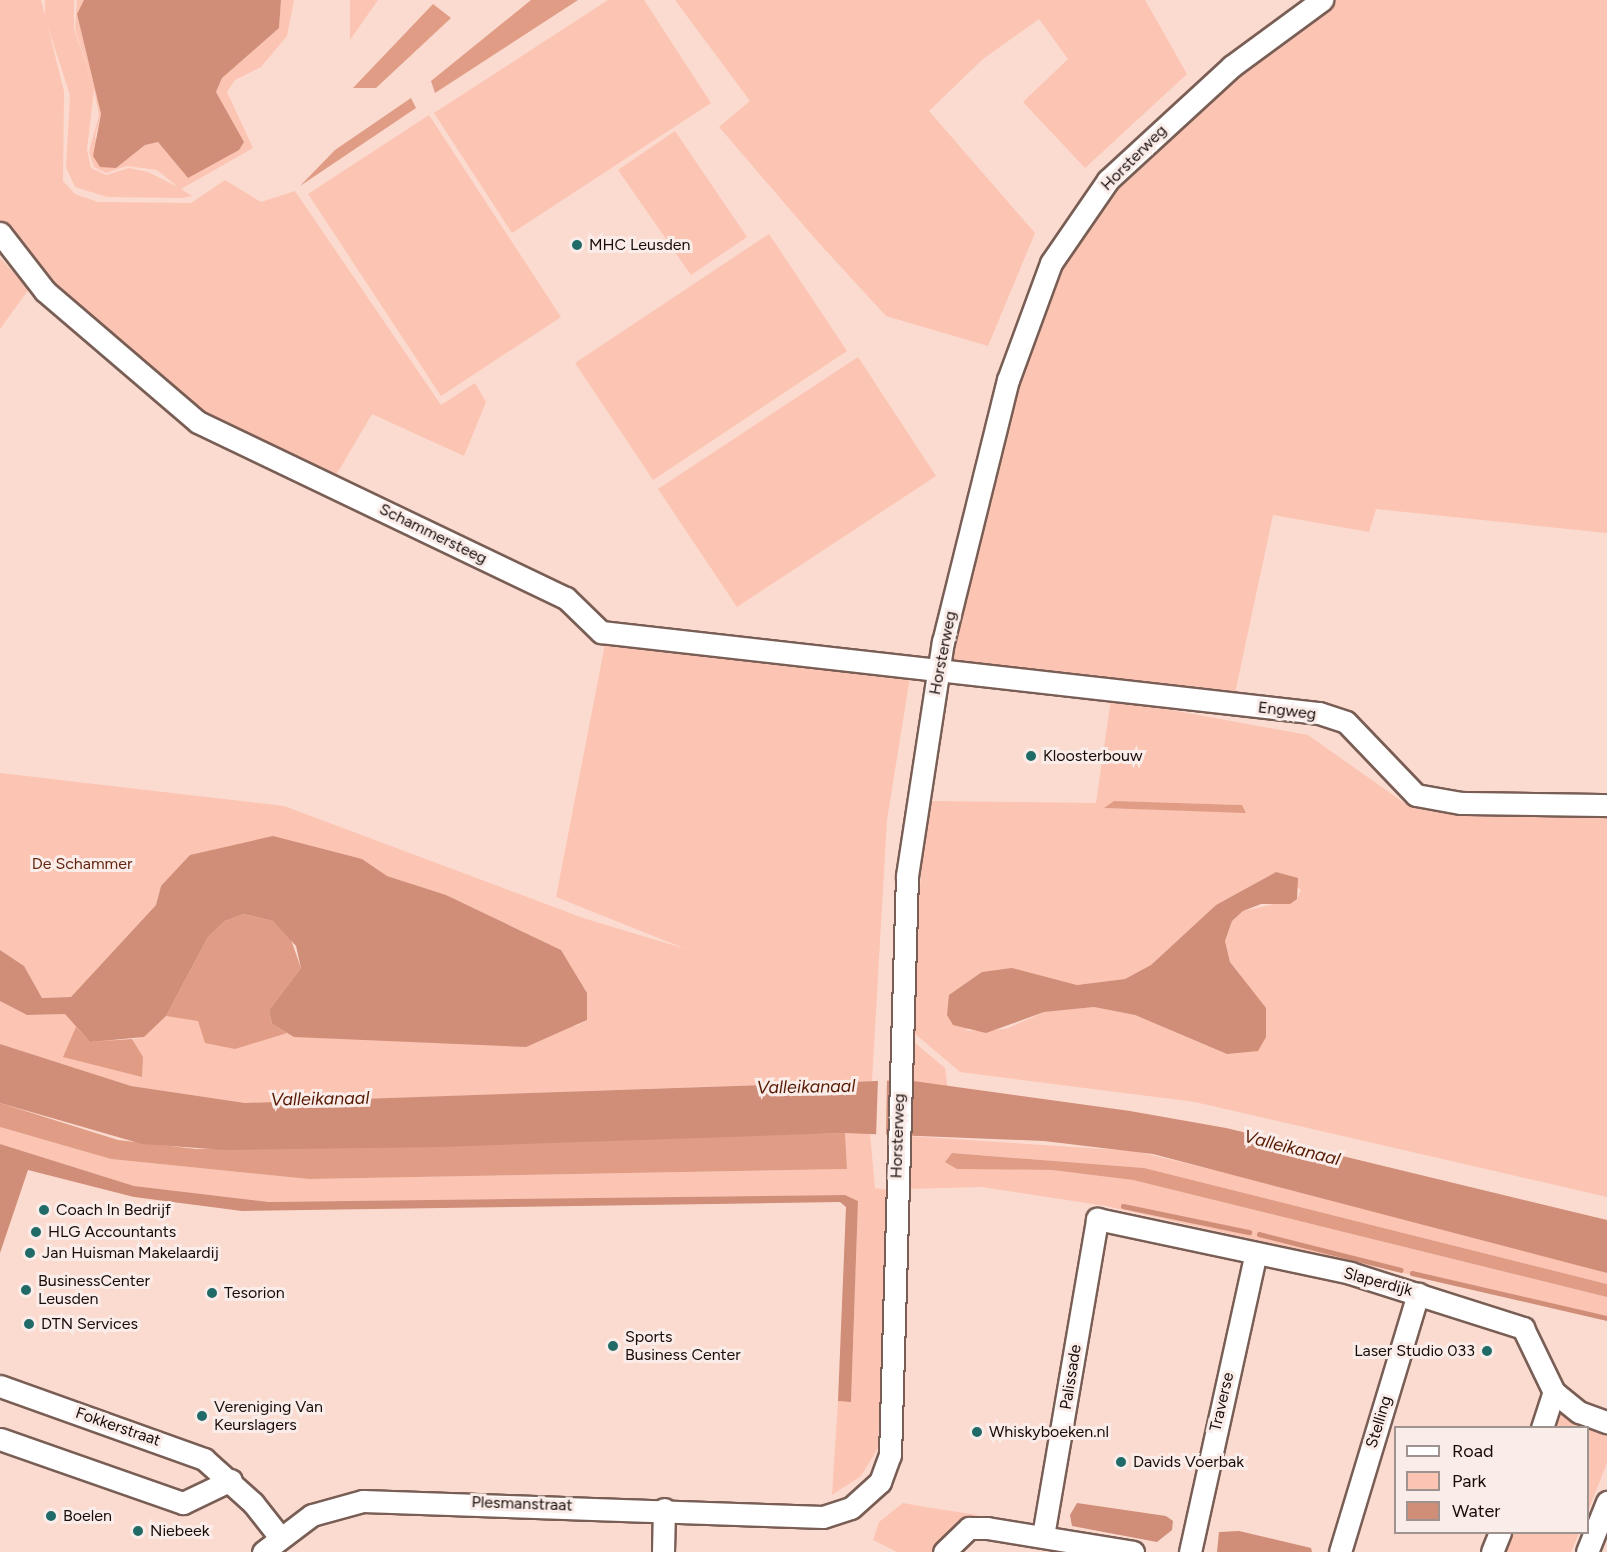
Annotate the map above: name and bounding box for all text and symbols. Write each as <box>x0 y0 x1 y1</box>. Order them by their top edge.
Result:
street label: Horsterweg <box>1097 121 1171 195</box>
place label: MHC Leusden <box>589 235 691 255</box>
marker: MHC Leusden <box>570 238 584 252</box>
street label: Schammersteeg <box>376 500 490 568</box>
street label: Horsterweg <box>925 610 961 696</box>
street label: Engweg <box>1257 698 1317 724</box>
place label: Kloosterbouw <box>1043 746 1143 766</box>
marker: Kloosterbouw <box>1024 749 1038 763</box>
park label: De Schammer <box>32 854 132 874</box>
water label: Valleikanaal <box>757 1075 855 1099</box>
water label: Valleikanaal <box>271 1087 369 1111</box>
street label: Horsterweg <box>887 1093 909 1179</box>
water label: Valleikanaal <box>1242 1126 1342 1170</box>
place label: Coach In Bedrijf <box>56 1200 171 1220</box>
marker: Coach In Bedrijf <box>37 1203 51 1217</box>
place label: HLG Accountants <box>48 1222 176 1242</box>
marker: HLG Accountants <box>29 1225 43 1239</box>
place label: Jan Huisman Makelaardij <box>42 1243 219 1263</box>
marker: Jan Huisman Makelaardij <box>23 1246 37 1260</box>
street label: Slaperdijk <box>1342 1264 1414 1300</box>
place label: BusinessCenter Leusden <box>38 1271 150 1309</box>
marker: BusinessCenter Leusden <box>19 1283 33 1297</box>
place label: Tesorion <box>224 1283 285 1303</box>
marker: Tesorion <box>205 1286 219 1300</box>
place label: DTN Services <box>41 1314 138 1334</box>
marker: DTN Services <box>22 1317 36 1331</box>
place label: Sports Business Center <box>625 1327 741 1365</box>
marker: Sports Business Center <box>606 1339 620 1353</box>
place label: Laser Studio 033 <box>1354 1341 1475 1361</box>
street label: Palissade <box>1056 1343 1086 1411</box>
marker: Laser Studio 033 <box>1480 1344 1494 1358</box>
street label: Traverse <box>1206 1371 1238 1433</box>
street label: Stelling <box>1362 1394 1396 1450</box>
place label: Vereniging Van Keurslagers <box>214 1397 323 1435</box>
street label: Fokkerstraat <box>73 1403 163 1451</box>
marker: Vereniging Van Keurslagers <box>195 1409 209 1423</box>
place label: Whiskyboeken.nl <box>989 1422 1109 1442</box>
marker: Whiskyboeken.nl <box>970 1425 984 1439</box>
legend <box>1394 1426 1589 1534</box>
text: Road <box>1452 1440 1493 1462</box>
place label: Davids Voerbak <box>1133 1452 1244 1472</box>
marker: Davids Voerbak <box>1114 1455 1128 1469</box>
text: Park <box>1452 1470 1486 1492</box>
street label: Plesmanstraat <box>471 1493 573 1515</box>
text: Water <box>1452 1500 1500 1522</box>
place label: Boelen <box>63 1506 112 1526</box>
marker: Boelen <box>44 1509 58 1523</box>
place label: Niebeek <box>150 1521 209 1541</box>
marker: Niebeek <box>131 1524 145 1538</box>

